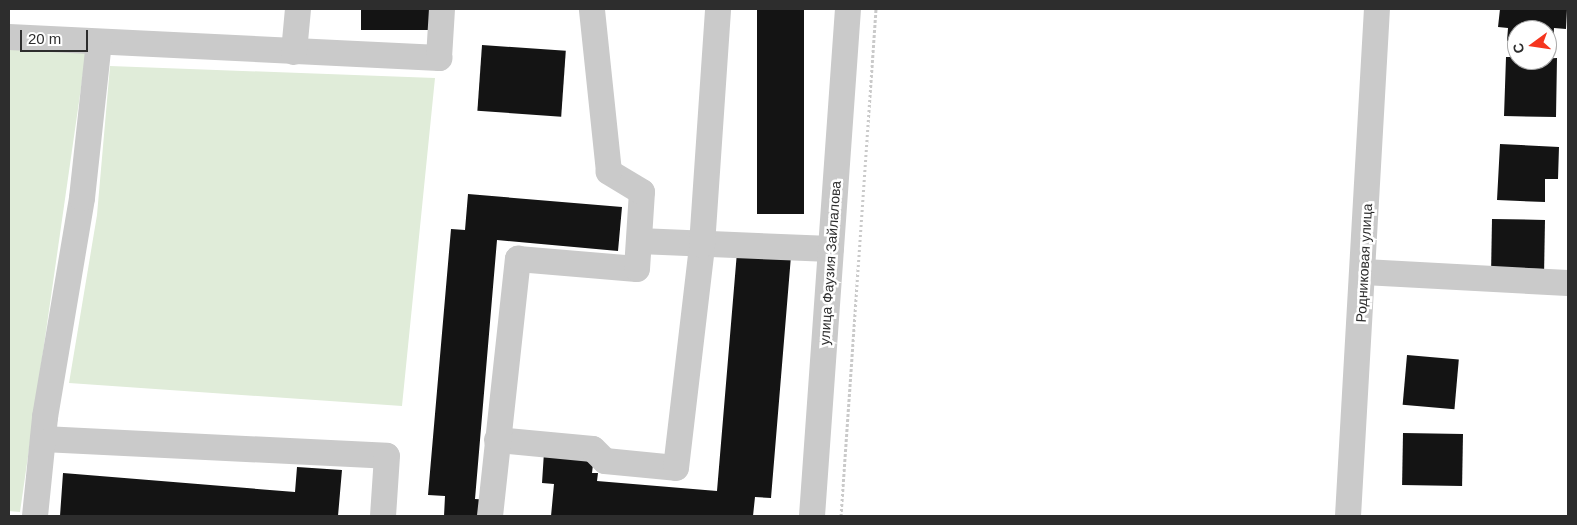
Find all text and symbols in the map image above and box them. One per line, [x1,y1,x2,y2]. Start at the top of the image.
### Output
scale bar [22,20,90,52]
north arrow [1507,20,1557,70]
text: 20 m [28,30,61,47]
text: С [1509,42,1527,55]
street label: улица Фаузия Зайлалова [816,180,844,346]
street label: Родниковая улица [1352,203,1376,323]

